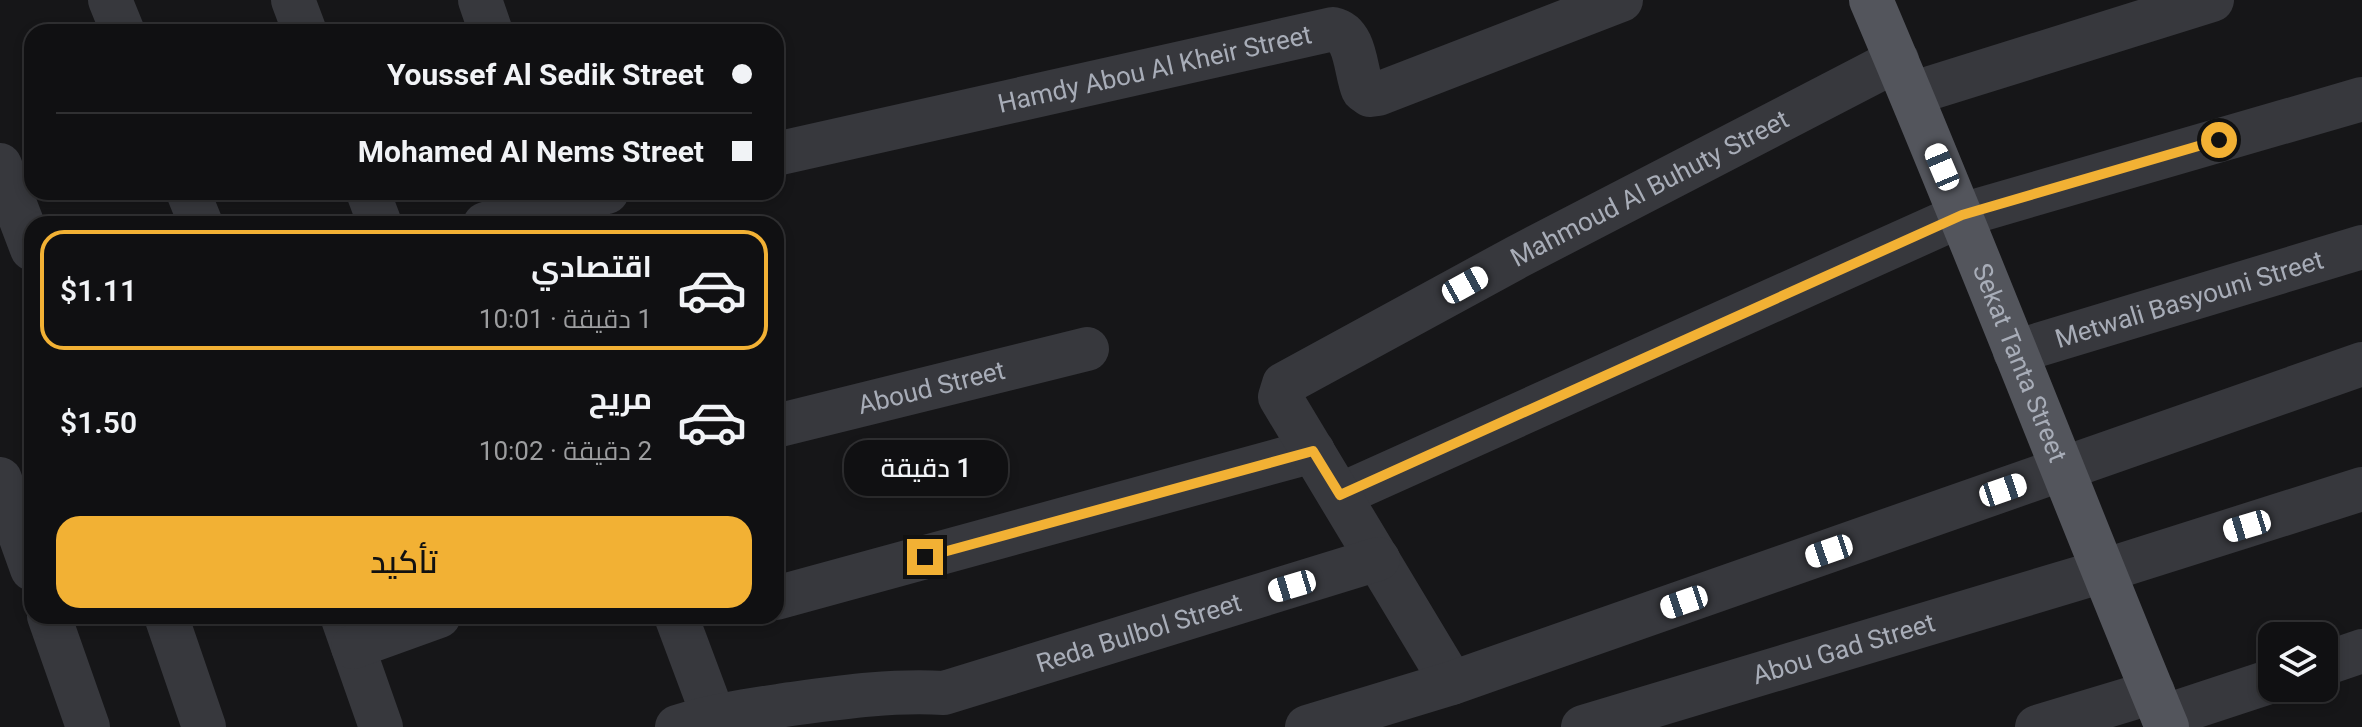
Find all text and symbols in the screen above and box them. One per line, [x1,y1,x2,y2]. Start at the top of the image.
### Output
street label: Hamdy Abou Al Kheir Street [995,19,1314,119]
text: Youssef Al Sedik Street [387,57,704,92]
street label: Mahmoud Al Buhuty Street [1505,104,1794,273]
route start [2201,122,2237,158]
text: Mohamed Al Nems Street [358,134,704,169]
car [1922,140,1962,194]
street label: Metwali Basyouni Street [2051,245,2327,354]
text: اقتصادي [531,249,652,284]
icon: car [676,254,748,326]
street label: Sekat Tanta Street [1967,259,2073,466]
car [1438,263,1492,307]
text: $1.11 [60,273,137,308]
text: 1 دقيقة · 10:01 [479,304,652,334]
street label: Aboud Street [855,355,1008,420]
text: مريح [589,381,652,416]
icon: car [676,386,748,458]
text: $1.50 [60,405,137,440]
text: 2 دقيقة · 10:02 [479,436,652,466]
callout: 1 دقيقة [843,441,1007,497]
text: 1 دقيقة [881,453,971,483]
car [1976,471,2030,509]
car [2221,508,2273,544]
button: تأكيد [56,516,752,608]
car [1802,532,1856,570]
route end [907,539,943,575]
car [1266,568,1318,604]
car [1657,583,1711,621]
street label: Reda Bulbol Street [1033,587,1245,679]
street label: Abou Gad Street [1749,607,1938,690]
map controls [2258,622,2338,702]
button: layers [2258,622,2338,702]

